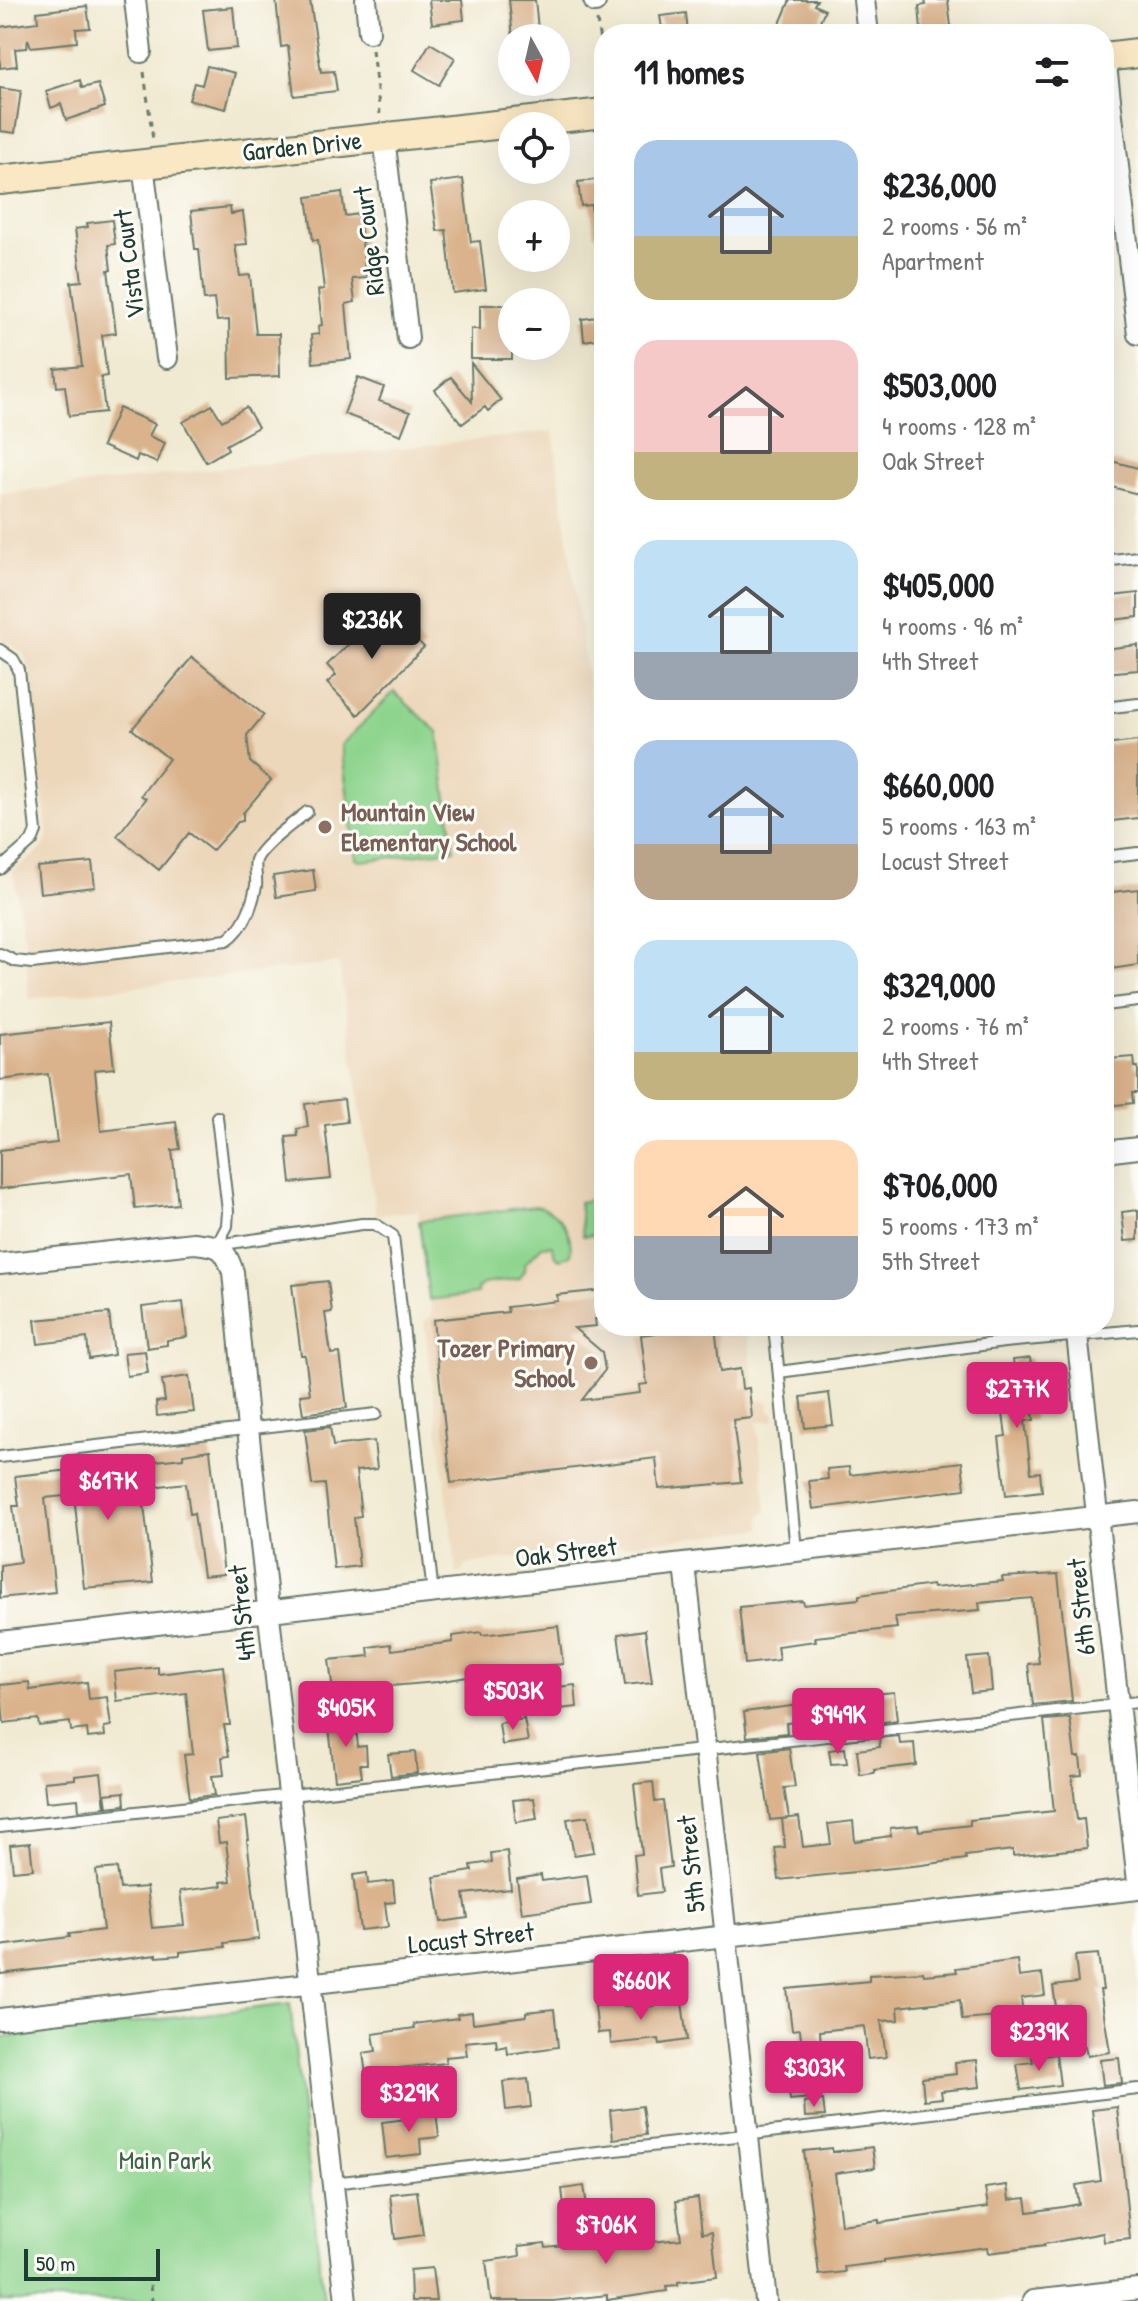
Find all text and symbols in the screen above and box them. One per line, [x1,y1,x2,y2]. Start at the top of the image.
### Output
north arrow [498,24,570,96]
map controls [498,24,570,360]
text: 11 homes [634,49,744,95]
icon: filters [1030,50,1074,94]
button: locate [498,112,570,184]
street label: Garden Drive [241,122,363,169]
text: $236,000 [882,162,997,208]
icon: home [698,172,794,268]
street label: Ridge Court [344,183,393,298]
button: + [498,200,570,272]
street label: Vista Court [104,206,153,321]
text: 2 rooms · 56 m² [882,208,1027,243]
text: Apartment [882,243,984,278]
button: − [498,288,570,360]
text: $503,000 [882,362,997,408]
icon: home [698,372,794,468]
text: 4 rooms · 128 m² [882,408,1036,443]
text: Oak Street [882,443,984,478]
text: $405,000 [882,562,994,608]
icon: home [698,572,794,668]
pin: $236K [316,593,428,661]
text: $236K [342,601,402,636]
text: 4 rooms · 96 m² [882,608,1023,643]
text: 4th Street [882,643,978,678]
text: $660,000 [882,762,994,808]
icon: home [698,772,794,868]
place label: Mountain View Elementary School [341,794,518,860]
text: 5 rooms · 163 m² [882,808,1036,843]
marker: Mountain View Elementary School [316,818,334,836]
text: Locust Street [882,843,1008,878]
text: $329,000 [882,962,995,1008]
icon: home [698,972,794,1068]
text: 2 rooms · 76 m² [882,1008,1029,1043]
text: 4th Street [882,1043,978,1078]
text: $706,000 [882,1162,997,1208]
icon: home [698,1172,794,1268]
text: 5 rooms · 173 m² [882,1208,1038,1243]
text: 5th Street [882,1243,979,1278]
place label: Tozer Primary School [437,1330,576,1395]
marker: Tozer Primary School [582,1354,600,1372]
pin: $277K [961,1362,1073,1430]
text: $277K [985,1370,1049,1405]
pin: $617K [52,1454,164,1522]
text: $617K [78,1462,138,1497]
street label: Oak Street [513,1528,620,1575]
street label: 6th Street [1058,1556,1103,1657]
street label: 4th Street [219,1562,264,1663]
pin: $503K [457,1664,569,1732]
text: $503K [482,1672,544,1707]
pin: $405K [290,1681,402,1749]
pin: $949K [782,1688,894,1756]
text: $405K [316,1689,376,1724]
text: $949K [810,1696,866,1731]
street label: 5th Street [668,1813,713,1914]
street label: Locust Street [406,1913,537,1961]
pin: $660K [585,1954,697,2022]
text: $660K [611,1962,671,1997]
pin: $239K [983,2005,1095,2073]
text: $239K [1009,2013,1069,2048]
pin: $303K [758,2041,870,2109]
text: $303K [783,2049,845,2084]
pin: $329K [353,2066,465,2134]
text: $329K [379,2074,439,2109]
park label: Main Park [119,2142,212,2177]
pin: $706K [550,2198,662,2266]
text: $706K [575,2206,637,2241]
scale bar [24,2245,160,2281]
text: 50 m [36,2248,75,2278]

